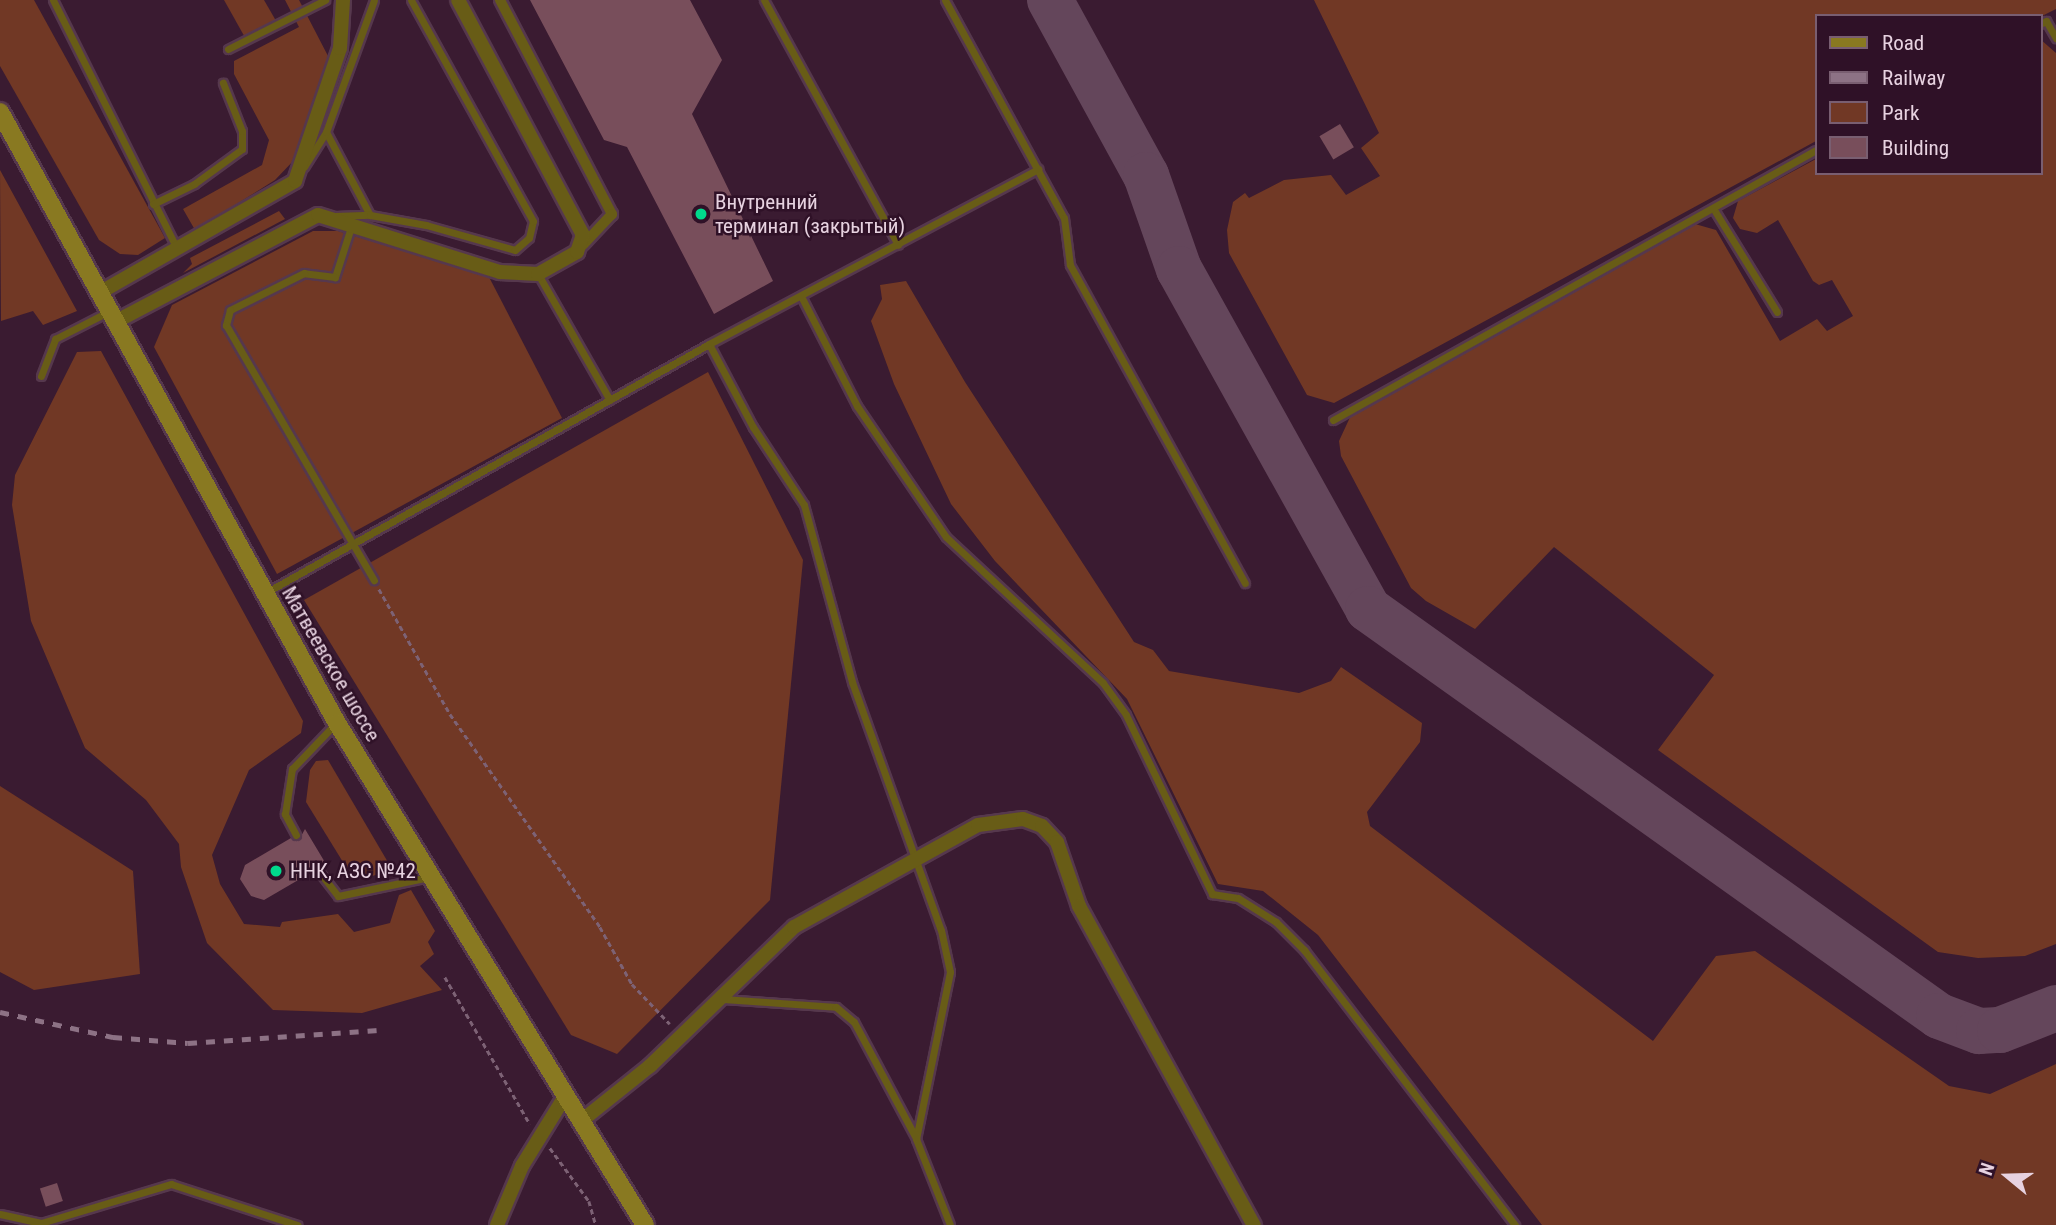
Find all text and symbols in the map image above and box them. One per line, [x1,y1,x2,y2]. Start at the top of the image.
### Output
legend [1814,14,2042,175]
text: Road [1882,31,1924,55]
text: Railway [1882,66,1945,90]
text: Park [1882,101,1919,125]
text: Building [1882,136,1949,160]
place label: Внутренний терминал (закрытый) [715,189,905,239]
marker: Внутренний терминал (закрытый) [693,206,709,222]
street label: Матвеевское шоссе [276,582,386,746]
place label: ННК, АЗС №42 [290,858,416,884]
marker: ННК, АЗС №42 [268,863,284,879]
north arrow [1972,1141,2042,1211]
text: N [1974,1160,1999,1178]

